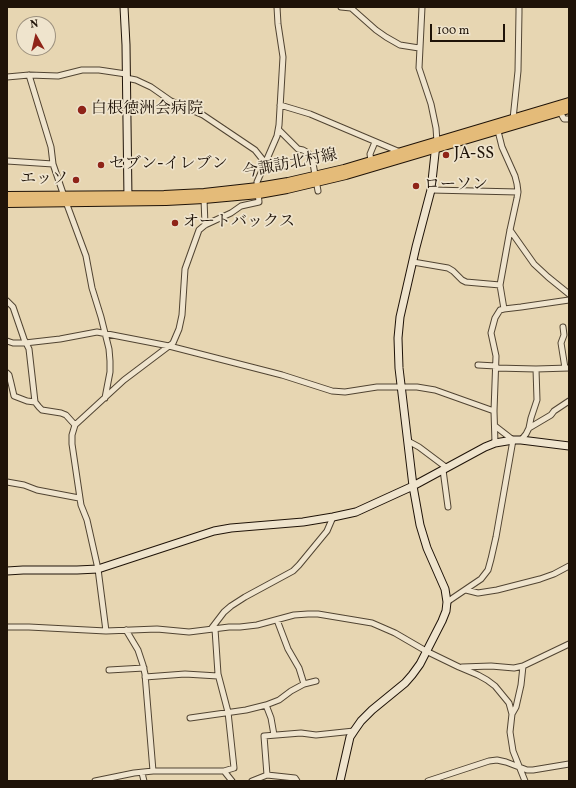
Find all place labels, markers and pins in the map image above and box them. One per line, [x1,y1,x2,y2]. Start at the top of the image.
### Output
place label: 白根徳洲会病院 [91,100,203,120]
marker: 白根徳洲会病院 [76,104,88,116]
place label: JA-SS [454,145,494,165]
marker: JA-SS [441,150,451,160]
place label: セブン-イレブン [109,155,228,175]
marker: セブン-イレブン [96,160,106,170]
place label: エッソ [20,170,68,190]
marker: エッソ [71,175,81,185]
place label: ローソン [424,176,488,196]
marker: ローソン [411,181,421,191]
place label: オートバックス [183,213,295,233]
marker: オートバックス [170,218,180,228]

